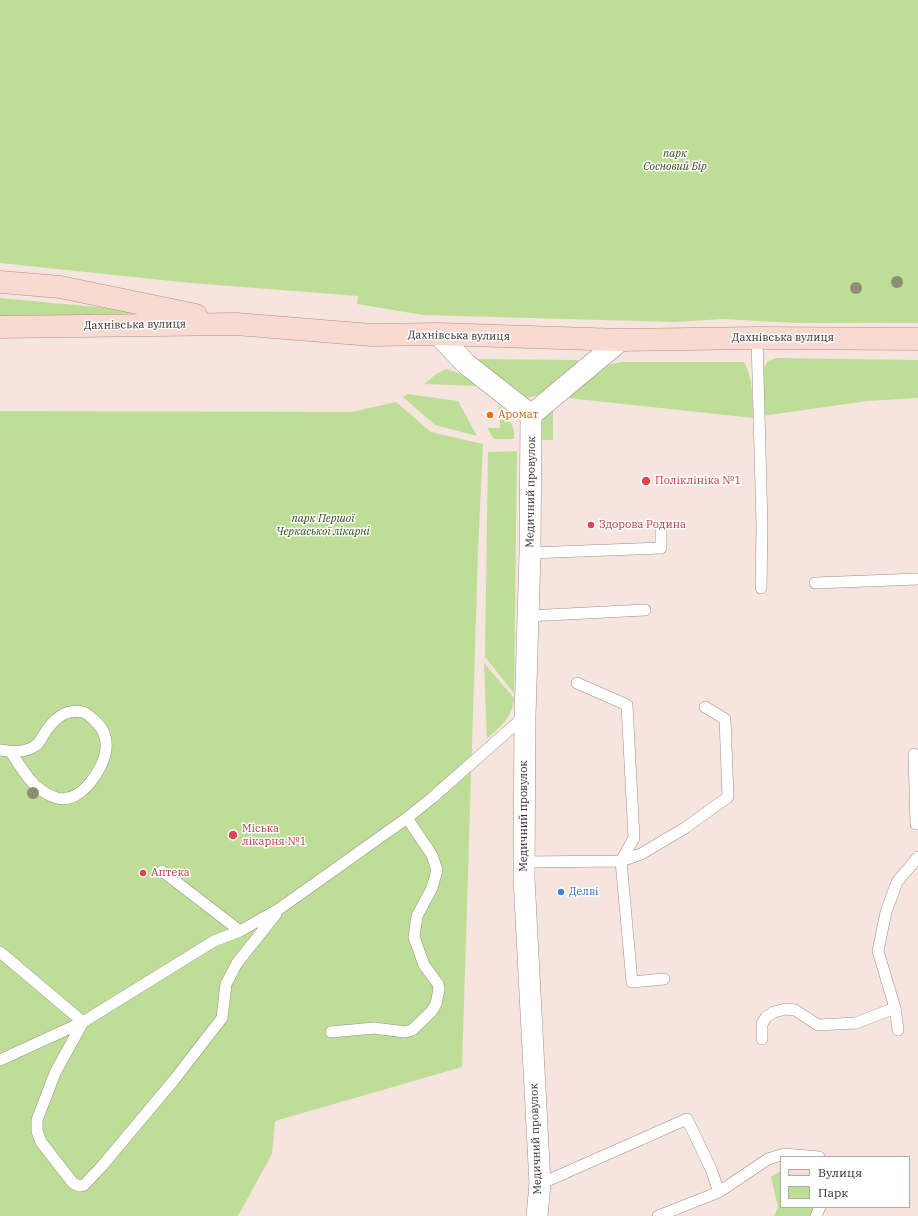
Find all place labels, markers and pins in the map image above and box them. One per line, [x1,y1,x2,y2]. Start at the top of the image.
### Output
place label: Аромат [498,408,538,422]
marker: Аромат [485,410,495,420]
place label: Поліклініка №1 [655,474,741,488]
marker: Поліклініка №1 [640,475,652,487]
place label: Здорова Родина [599,518,686,532]
marker: Здорова Родина [586,520,596,530]
place label: Міська лікарня №1 [242,822,306,848]
marker: Міська лікарня №1 [227,829,239,841]
place label: Аптека [151,866,190,880]
marker: Аптека [138,868,148,878]
place label: Делві [569,885,599,899]
marker: Делві [556,887,566,897]

